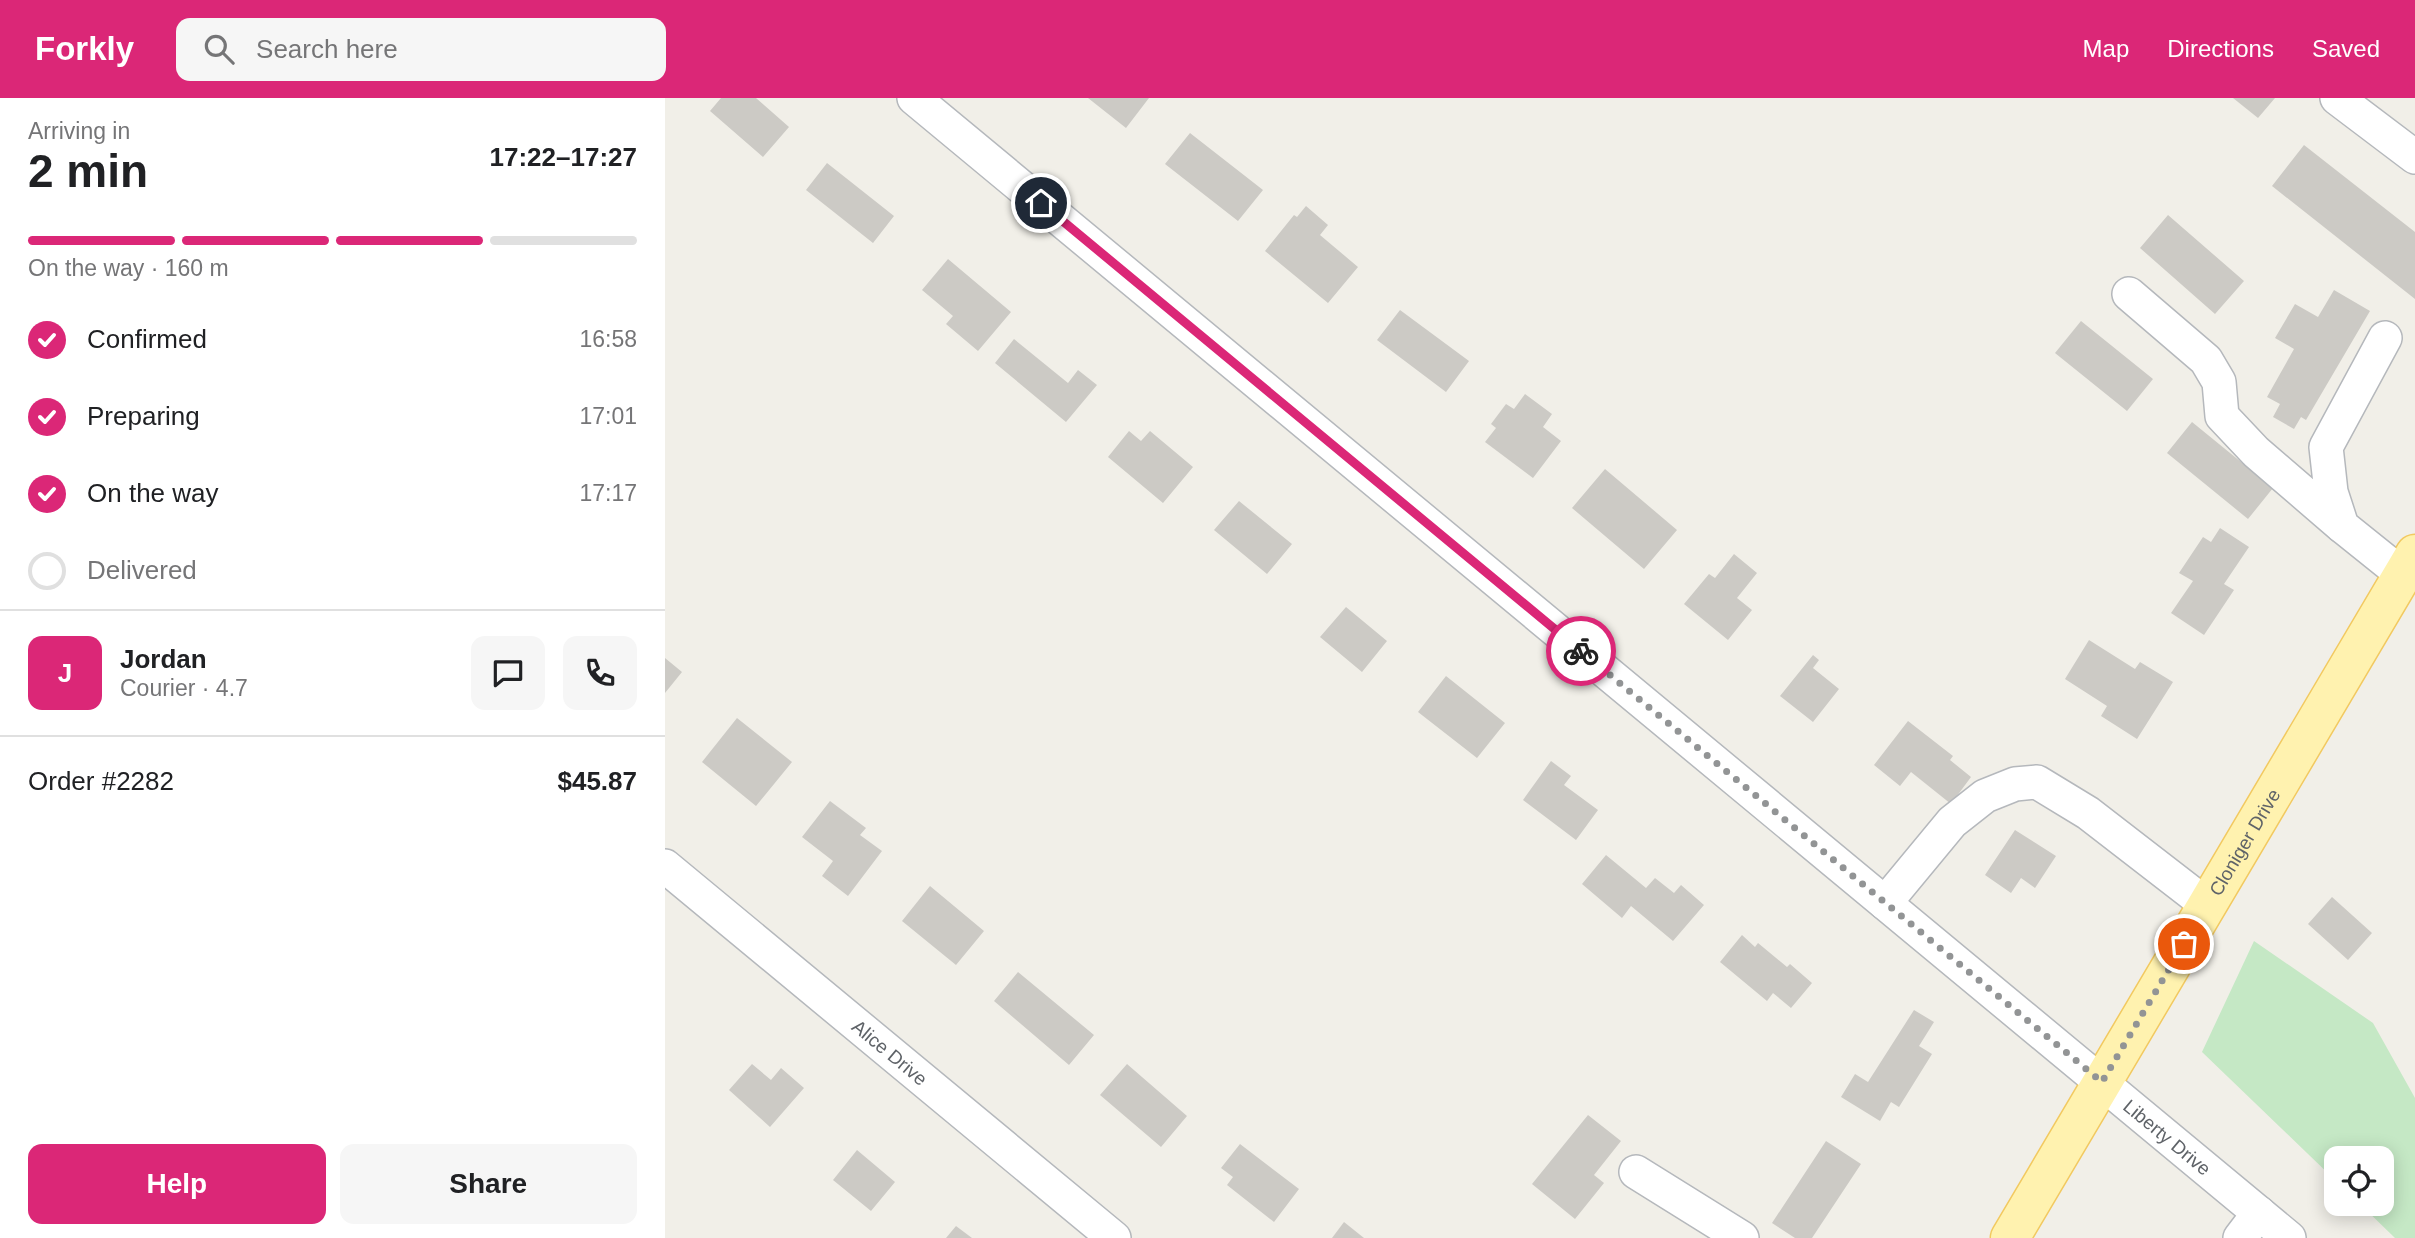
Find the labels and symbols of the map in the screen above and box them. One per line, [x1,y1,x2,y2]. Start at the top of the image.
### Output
pin [1011,173,1071,233]
courier [1546,616,1616,686]
street label: Cloniger Drive [2205,785,2285,900]
pin [2154,914,2214,974]
street label: Alice Drive [848,1016,931,1090]
street label: Liberty Drive [2119,1095,2215,1180]

